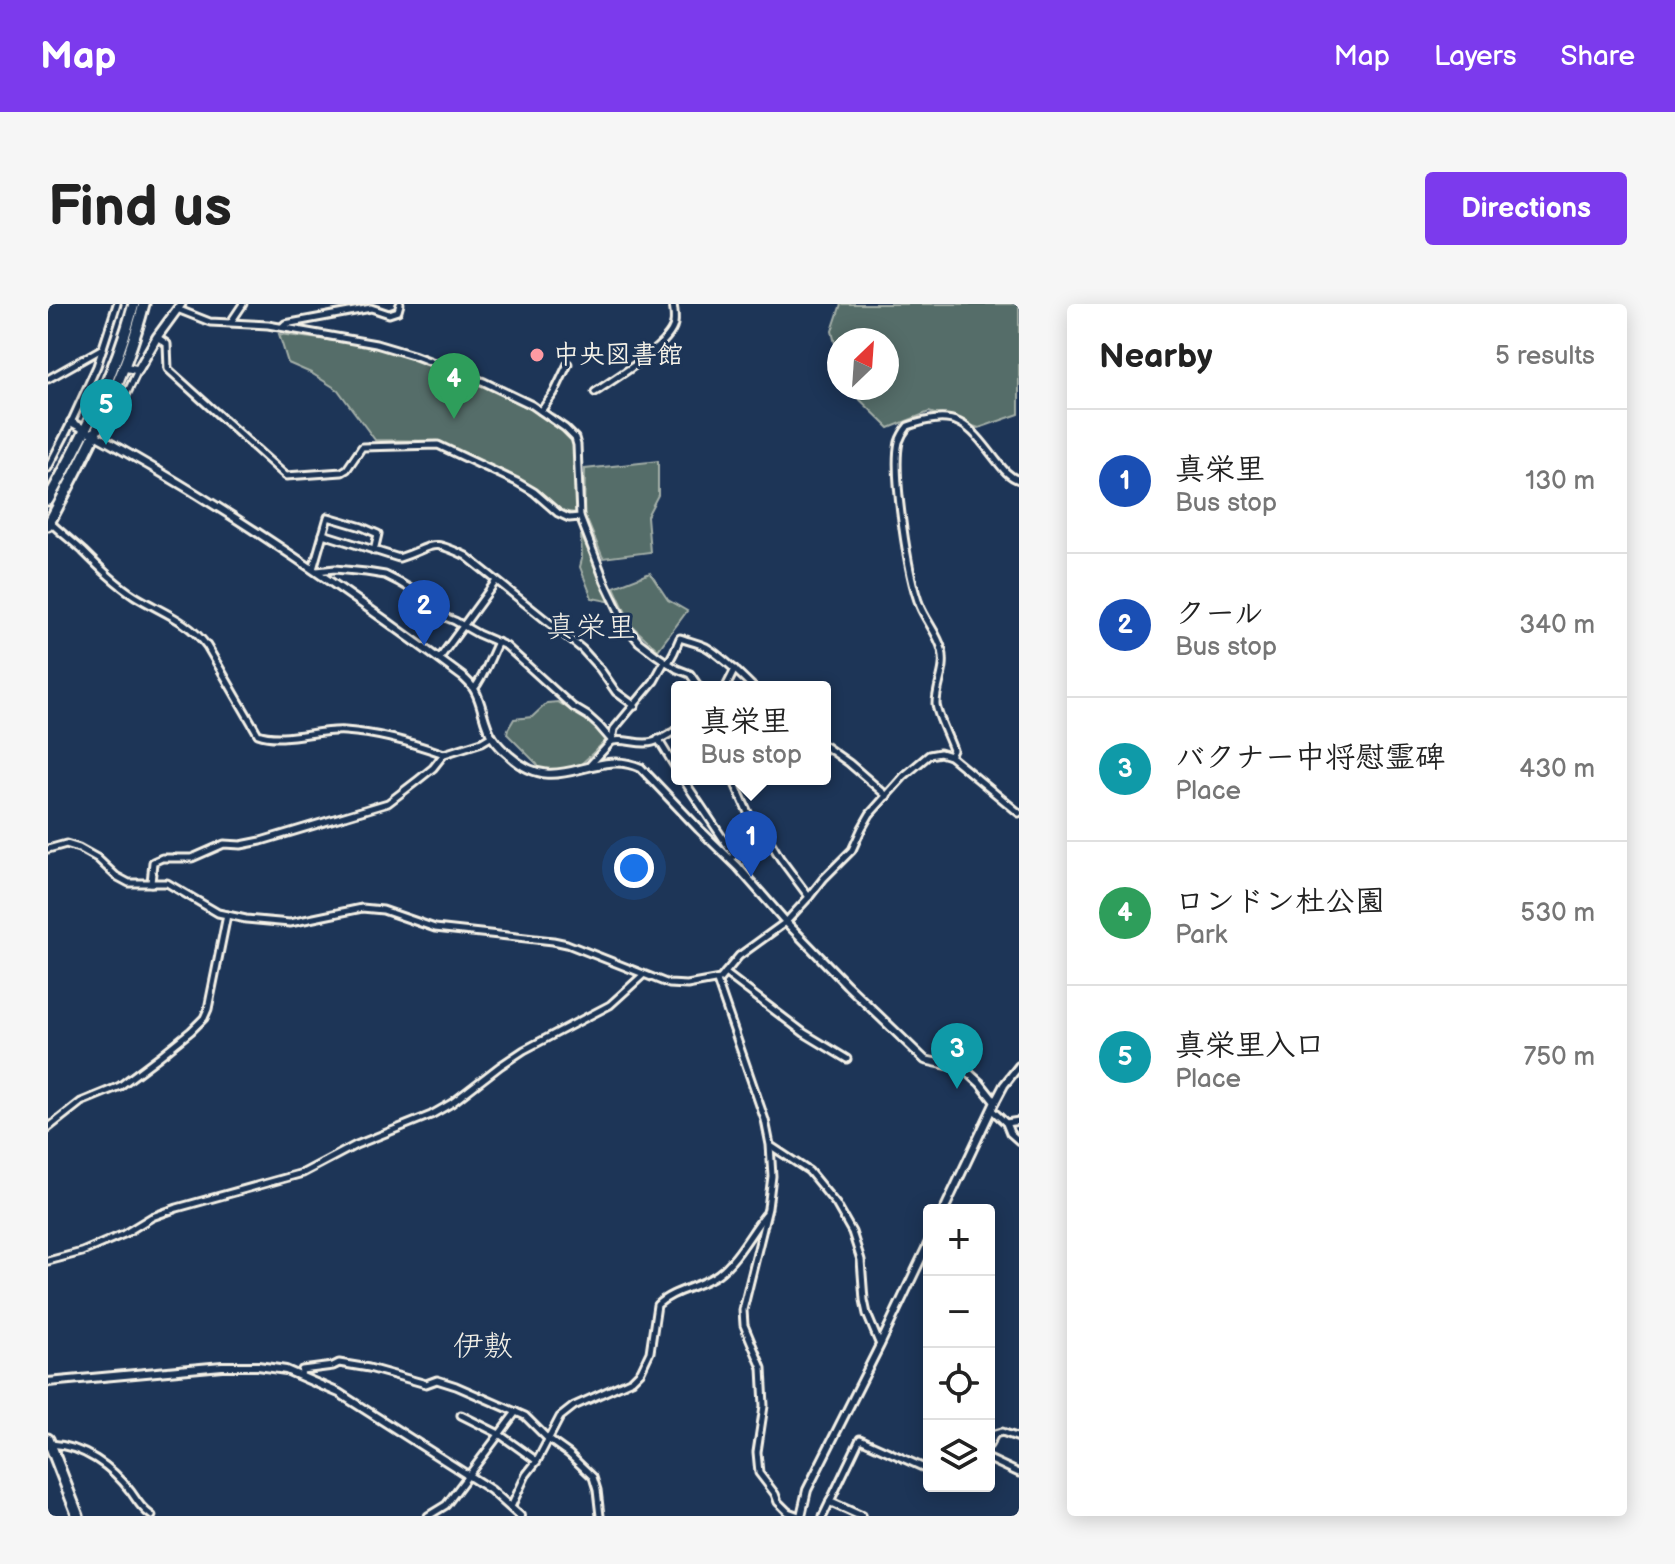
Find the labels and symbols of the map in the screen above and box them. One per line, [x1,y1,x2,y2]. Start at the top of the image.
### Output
north arrow [827,328,899,400]
place label: 中央図書館 [553,340,683,371]
marker: 中央図書館 [528,346,546,364]
pin: 4 [428,353,480,419]
pin: 5 [80,379,132,445]
pin: 2 [398,580,450,646]
district label: 真栄里 [546,610,636,646]
pin: 1 [725,811,777,877]
your location [614,848,654,888]
pin: 3 [931,1023,983,1089]
district label: 伊敷 [453,1329,513,1365]

